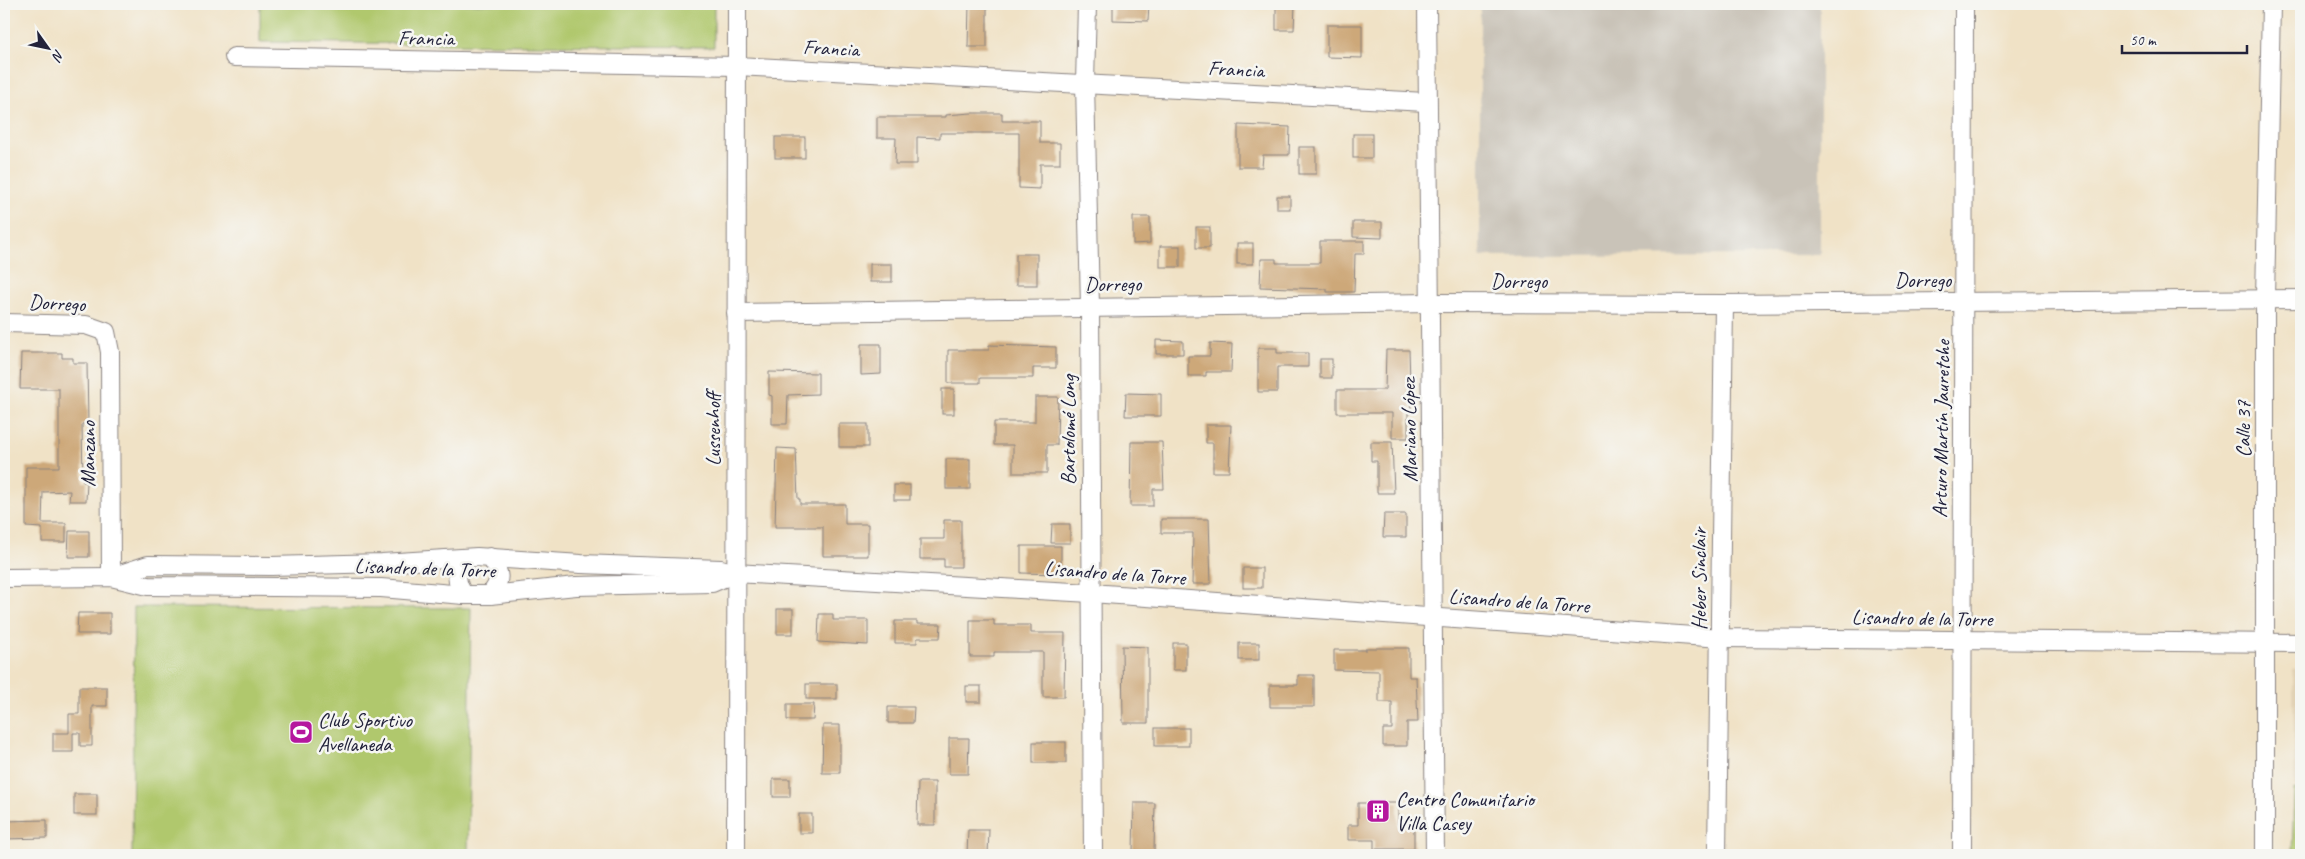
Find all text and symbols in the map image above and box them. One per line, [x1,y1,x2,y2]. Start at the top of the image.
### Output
north arrow [22,22,72,72]
scale bar [2122,22,2248,54]
street label: Francia [398,25,456,52]
text: 50 m [2130,31,2157,50]
street label: Francia [802,34,862,63]
text: N [48,47,68,65]
street label: Francia [1207,55,1267,84]
street label: Dorrego [1895,267,1953,293]
street label: Dorrego [1491,268,1549,294]
street label: Dorrego [1084,270,1143,297]
street label: Dorrego [28,289,88,318]
street label: Arturo Martín Jauretche [1926,338,1956,518]
street label: Bartolomé Long [1055,374,1081,485]
street label: Mariano López [1395,375,1423,482]
street label: Lussenhoff [700,387,726,466]
street label: Calle 37 [2230,399,2256,458]
street label: Manzano [75,420,101,487]
street label: Heber Sinclair [1686,526,1712,630]
street label: Lisandro de la Torre [354,553,498,584]
street label: Lisandro de la Torre [1044,555,1188,591]
street label: Lisandro de la Torre [1448,583,1592,619]
street label: Lisandro de la Torre [1851,604,1995,632]
place label: Club Sportivo Avellaneda [318,707,413,757]
sports icon: Club Sportivo Avellaneda [288,719,314,745]
place label: Centro Comunitario Villa Casey [1396,786,1537,836]
building icon: Centro Comunitario Villa Casey [1365,798,1391,824]

